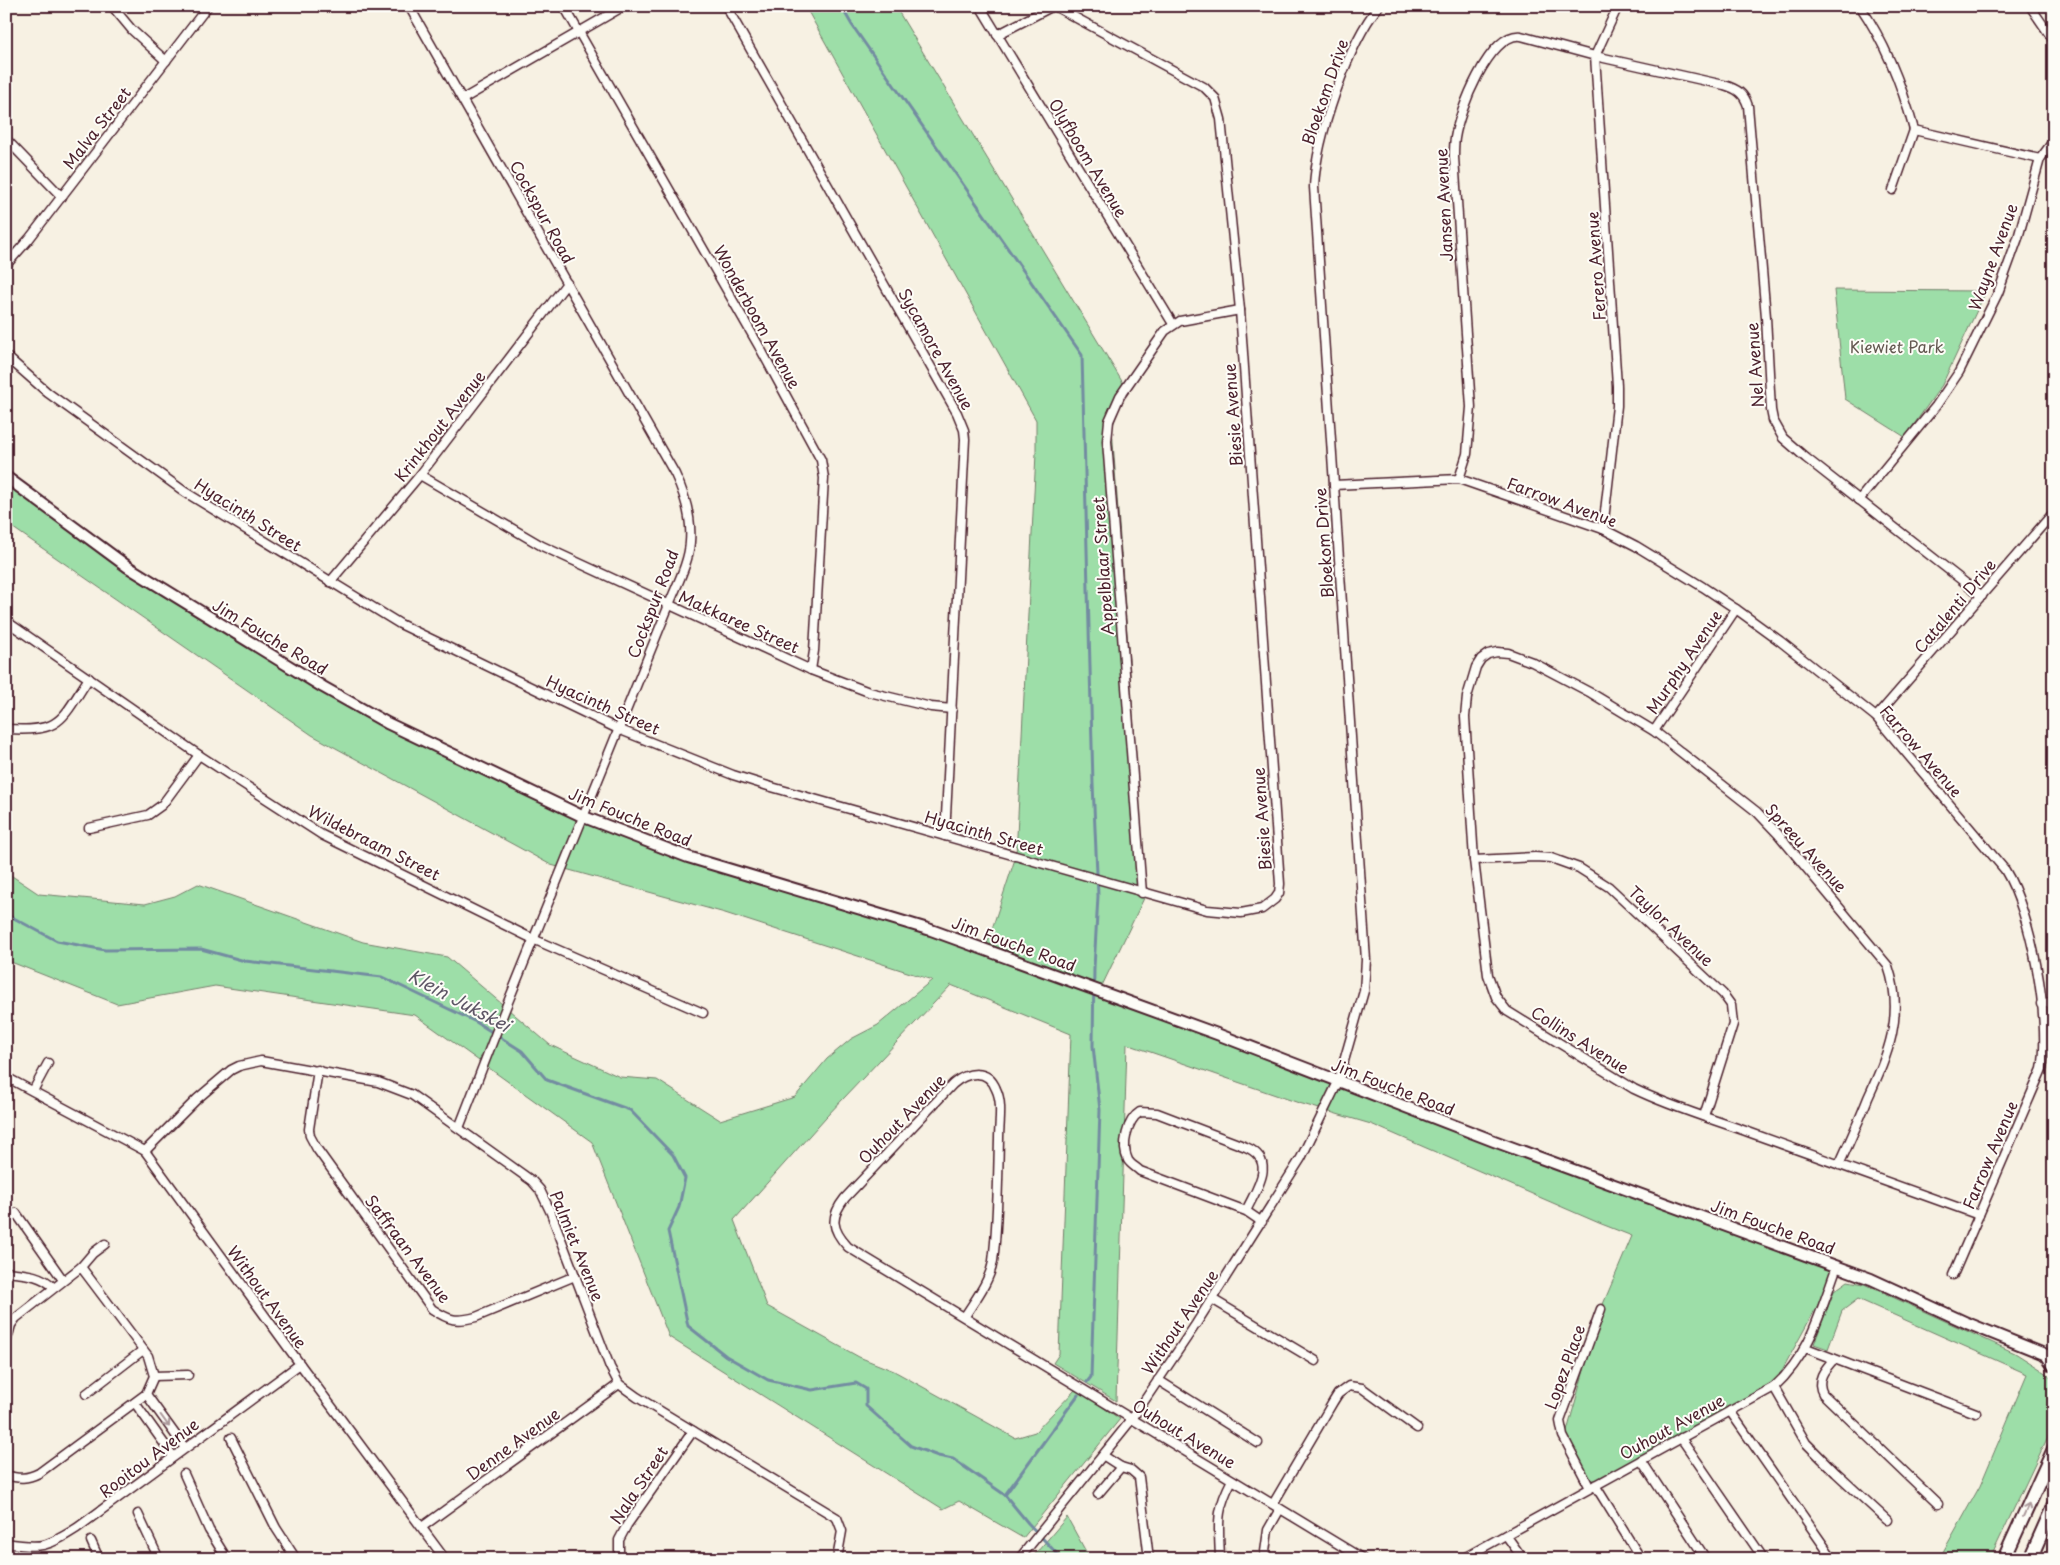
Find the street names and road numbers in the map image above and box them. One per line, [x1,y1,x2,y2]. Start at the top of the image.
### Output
street label: Bloekom Drive [1295,36,1353,148]
street label: Malva Street [56,81,136,174]
street label: Olyfboom Avenue [1044,93,1134,222]
street label: Jansen Avenue [1428,148,1458,262]
street label: Cockspur Road [505,155,581,268]
street label: Wayne Avenue [1962,199,2023,314]
street label: Ferero Avenue [1579,211,1611,321]
street label: Wonderboom Avenue [708,240,807,393]
street label: Sycamore Avenue [893,283,980,414]
street label: Nel Avenue [1739,321,1769,408]
street label: Biesie Avenue [1216,362,1248,467]
street label: Krinkhout Avenue [388,364,491,486]
street label: Farrow Avenue [1504,470,1621,532]
street label: Hyacinth Street [190,472,307,557]
street label: Bloekom Drive [1307,487,1339,599]
street label: Appelblaar Street [1085,496,1119,636]
street label: Cockspur Road [620,546,684,662]
street label: Catalenti Drive [1907,553,2001,658]
street label: Makkaree Street [675,584,804,659]
street label: Jim Fouche Road [208,592,333,680]
street label: Murphy Avenue [1639,605,1727,718]
street label: Hyacinth Street [543,668,665,740]
street label: Farrow Avenue [1875,699,1969,802]
street label: Biesie Avenue [1245,766,1277,871]
street label: Jim Fouche Road [565,780,695,852]
street label: Wildebraam Street [304,798,445,886]
street label: Spreeu Avenue [1760,798,1853,897]
street label: Hyacinth Street [922,804,1047,861]
street label: Taylor Avenue [1624,879,1720,971]
street label: Jim Fouche Road [949,909,1080,977]
street label: Collins Avenue [1527,999,1634,1079]
street label: Jim Fouche Road [1328,1051,1459,1121]
street label: Ouhout Avenue [852,1068,951,1169]
street label: Farrow Avenue [1956,1097,2023,1212]
street label: Palmiet Avenue [545,1187,611,1305]
street label: Saffraan Avenue [360,1189,458,1308]
street label: Jim Fouche Road [1708,1192,1839,1260]
street label: Without Avenue [222,1240,314,1353]
street label: Without Avenue [1135,1264,1223,1379]
street label: Lopez Place [1538,1321,1590,1412]
street label: Ouhout Avenue [1615,1387,1729,1465]
street label: Ouhout Avenue [1128,1393,1241,1474]
street label: Denne Avenue [461,1401,564,1485]
street label: Rooitou Avenue [93,1412,204,1503]
street label: Nala Street [603,1440,673,1528]

